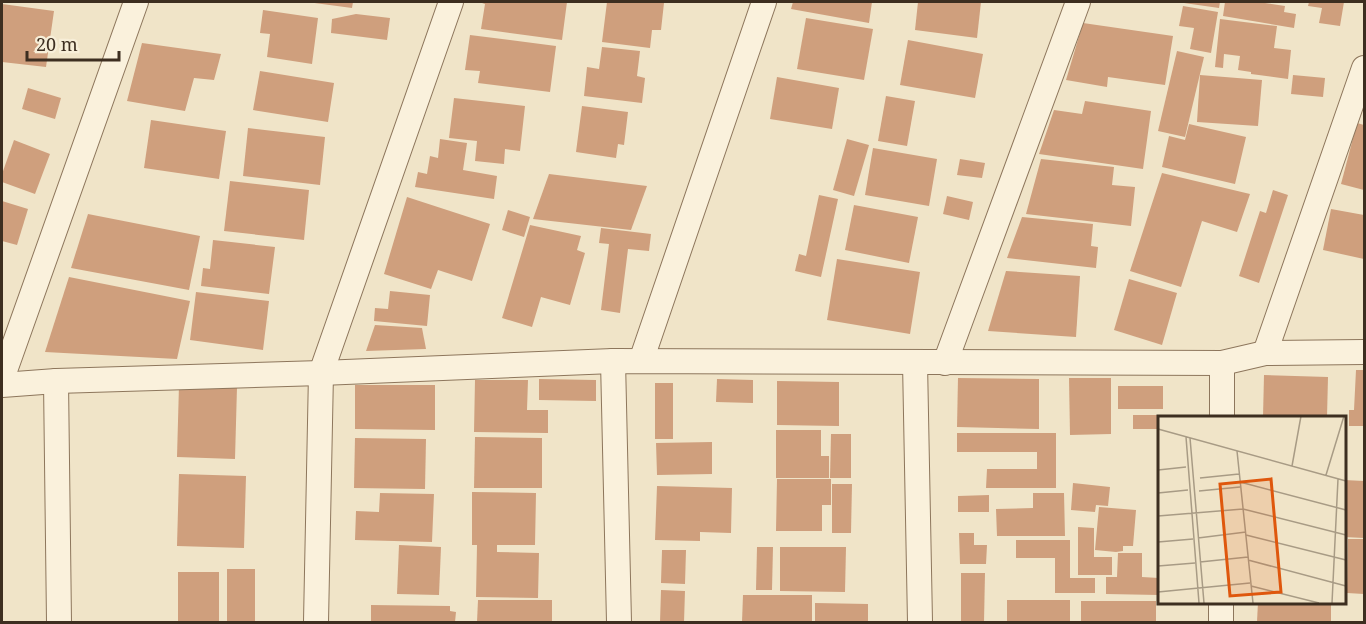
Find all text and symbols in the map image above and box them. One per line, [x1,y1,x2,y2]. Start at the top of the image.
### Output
scale bar [27,24,118,62]
text: 20 m [36,32,78,56]
inset map [1158,416,1345,603]

